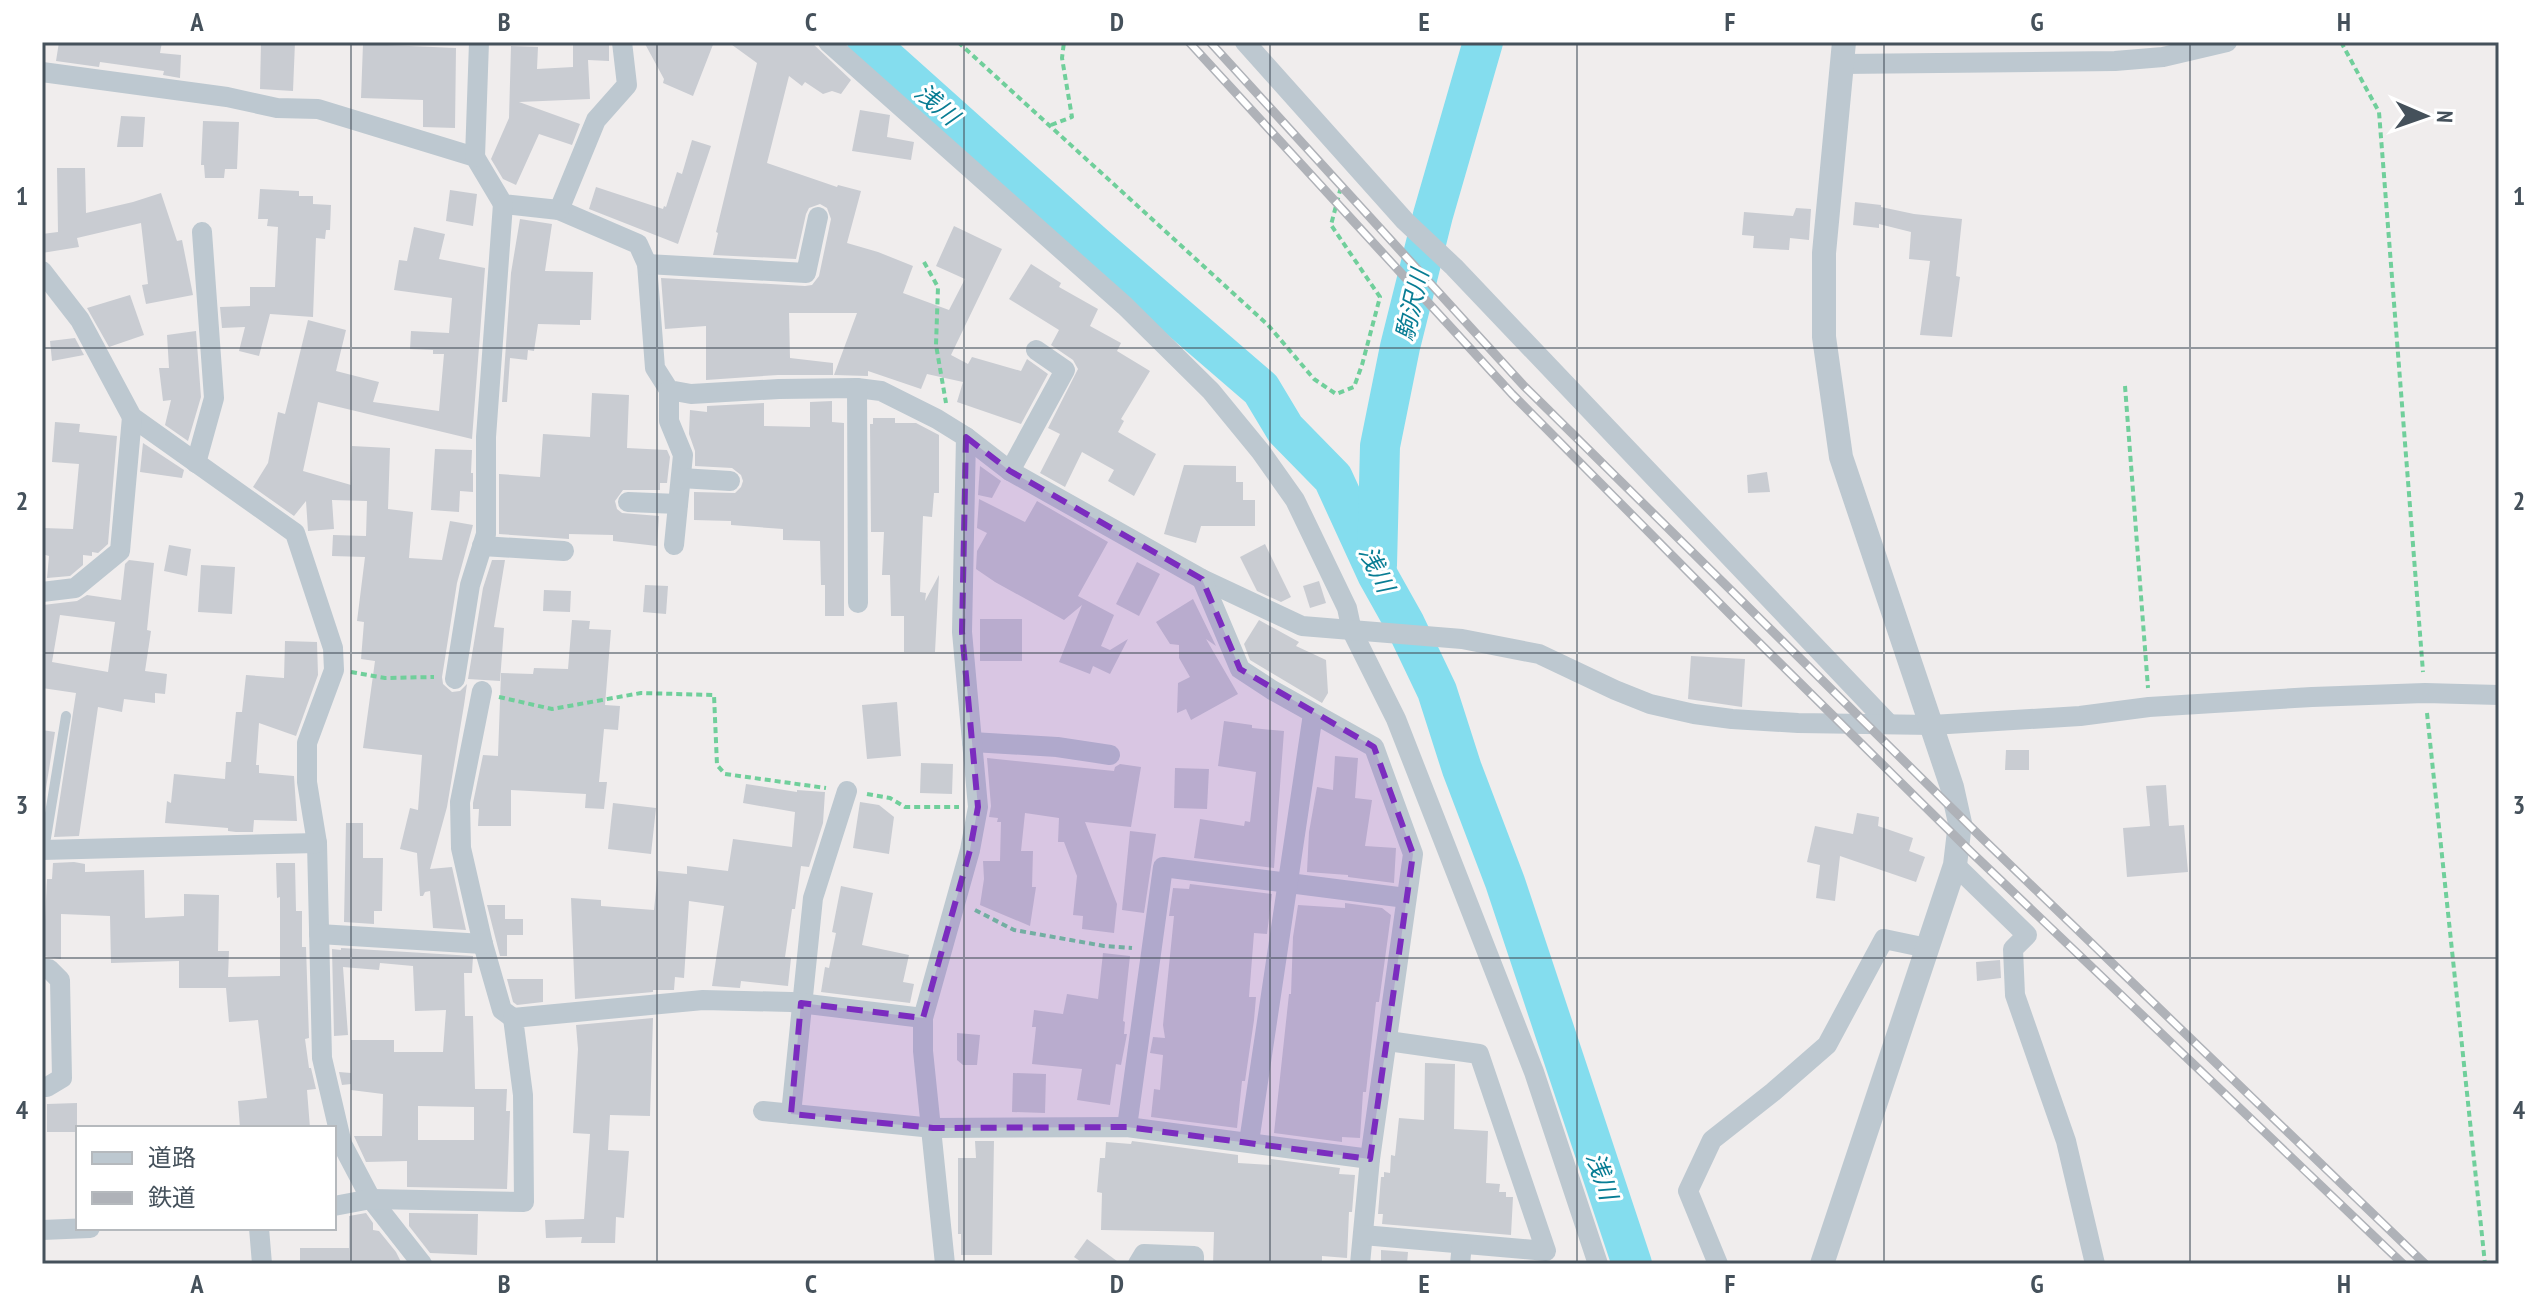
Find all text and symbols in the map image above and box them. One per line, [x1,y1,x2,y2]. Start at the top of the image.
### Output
text: A [189,5,204,38]
text: B [498,5,511,38]
text: C [805,5,817,38]
text: D [1110,5,1124,38]
text: E [1418,5,1430,38]
text: F [1725,5,1736,38]
text: G [2030,5,2044,38]
text: H [2337,5,2351,38]
north arrow [2385,76,2465,156]
water label: 浅川 [909,77,968,133]
text: N [2431,110,2459,123]
text: 1 [16,179,28,212]
text: 1 [2513,179,2525,212]
water label: 駒沢川 [1389,264,1436,344]
text: 2 [16,484,28,517]
text: 2 [2513,484,2525,517]
water label: 浅川 [1353,541,1403,600]
text: 3 [16,788,28,821]
text: 3 [2513,788,2525,821]
text: 4 [16,1093,29,1126]
text: 4 [2513,1093,2526,1126]
legend [76,1126,336,1230]
text: 道路 [148,1142,196,1173]
water label: 浅川 [1580,1148,1625,1207]
text: 鉄道 [148,1182,196,1213]
text: A [189,1267,204,1300]
text: B [498,1267,511,1300]
text: C [805,1267,817,1300]
text: D [1110,1267,1124,1300]
text: E [1418,1267,1430,1300]
text: F [1725,1267,1736,1300]
text: G [2030,1267,2044,1300]
text: H [2337,1267,2351,1300]

